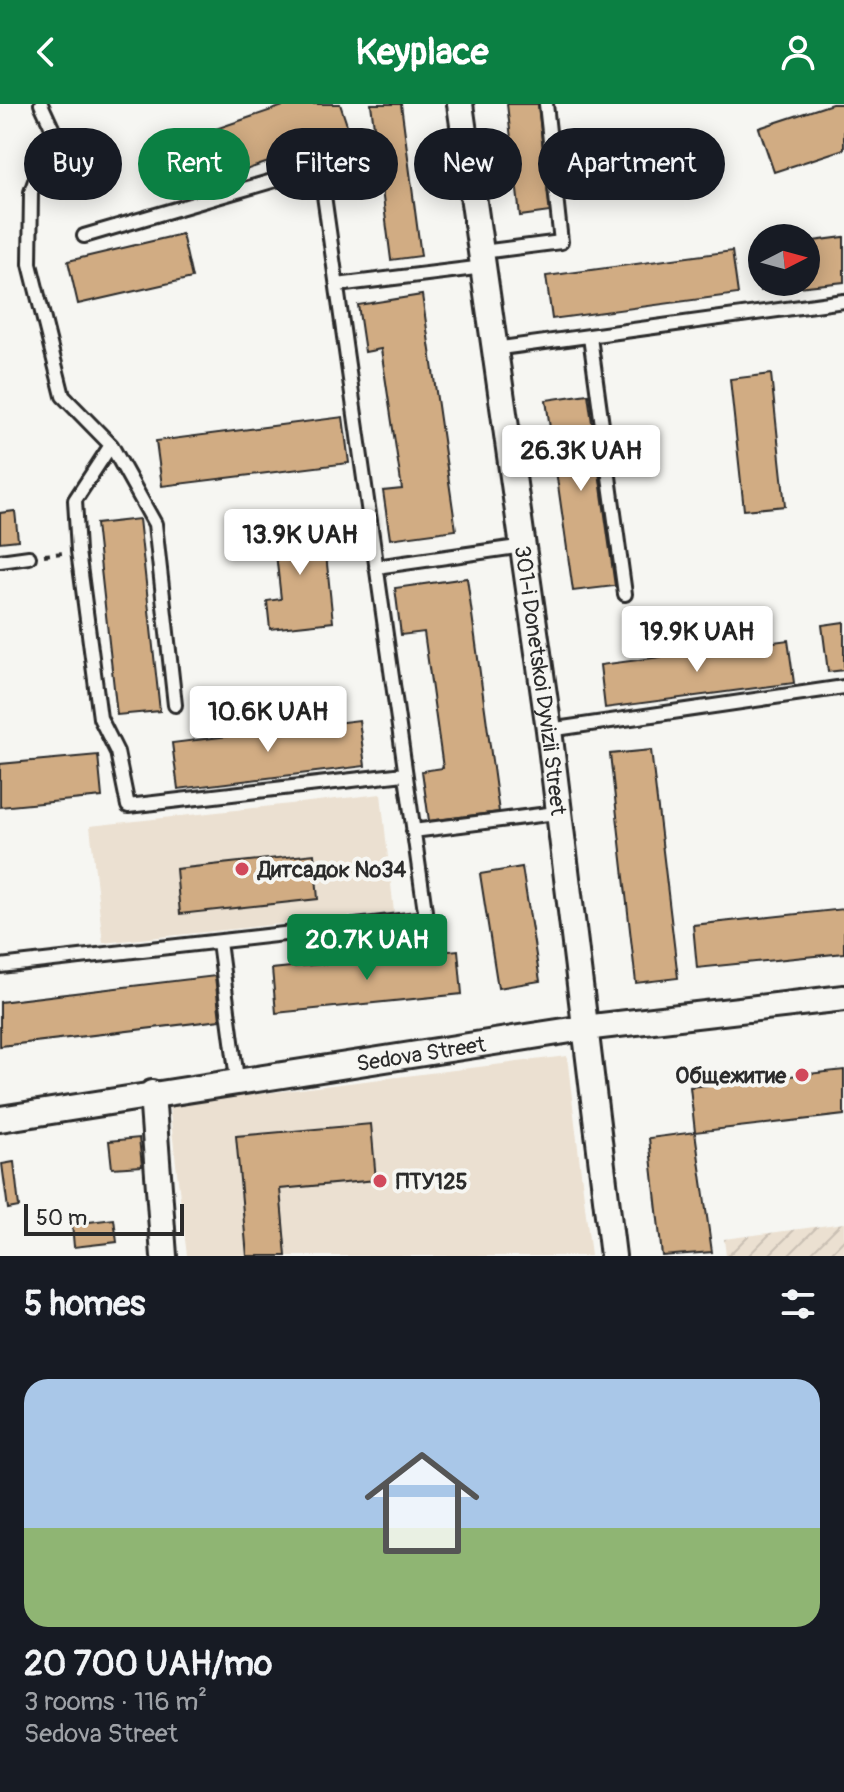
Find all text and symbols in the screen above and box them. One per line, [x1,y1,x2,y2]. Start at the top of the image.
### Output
icon: back [24,30,68,74]
text: Keyplace [355,30,489,75]
icon: person [776,30,820,74]
chip: Buy [24,128,122,200]
chip: Rent [138,128,250,200]
chip: Filters [266,128,398,200]
chip: New [414,128,522,200]
chip: Apartment [538,128,725,200]
north arrow [748,224,820,296]
map controls [748,224,820,296]
pin: 26.3K UAH [489,425,673,493]
text: 26.3K UAH [520,435,642,467]
pin: 13.9K UAH [208,509,392,577]
text: 13.9K UAH [242,519,358,551]
street label: 301-i Donetskoi Dyvizii Street [508,544,572,817]
pin: 19.9K UAH [605,606,789,674]
text: 19.9K UAH [640,616,754,648]
pin: 10.6K UAH [176,686,360,754]
text: 10.6K UAH [208,696,328,728]
place label: Дитсадок №34 [256,856,407,884]
marker: Дитсадок №34 [233,860,251,878]
pin: 20.7K UAH [275,914,459,982]
text: 20.7K UAH [305,924,429,956]
street label: Sedova Street [354,1031,488,1078]
place label: Общежитие [675,1062,787,1090]
marker: Общежитие [793,1066,811,1084]
place label: ПТУ125 [396,1168,468,1196]
marker: ПТУ125 [371,1172,389,1190]
scale bar [24,1200,184,1236]
text: 50 m [36,1204,87,1232]
icon: filters [776,1282,820,1326]
text: 5 homes [24,1283,145,1326]
icon: home [350,1431,494,1575]
text: 20 700 UAH/mo [24,1643,272,1686]
text: 3 rooms · 116 m² [24,1686,207,1718]
text: Sedova Street [24,1718,178,1750]

